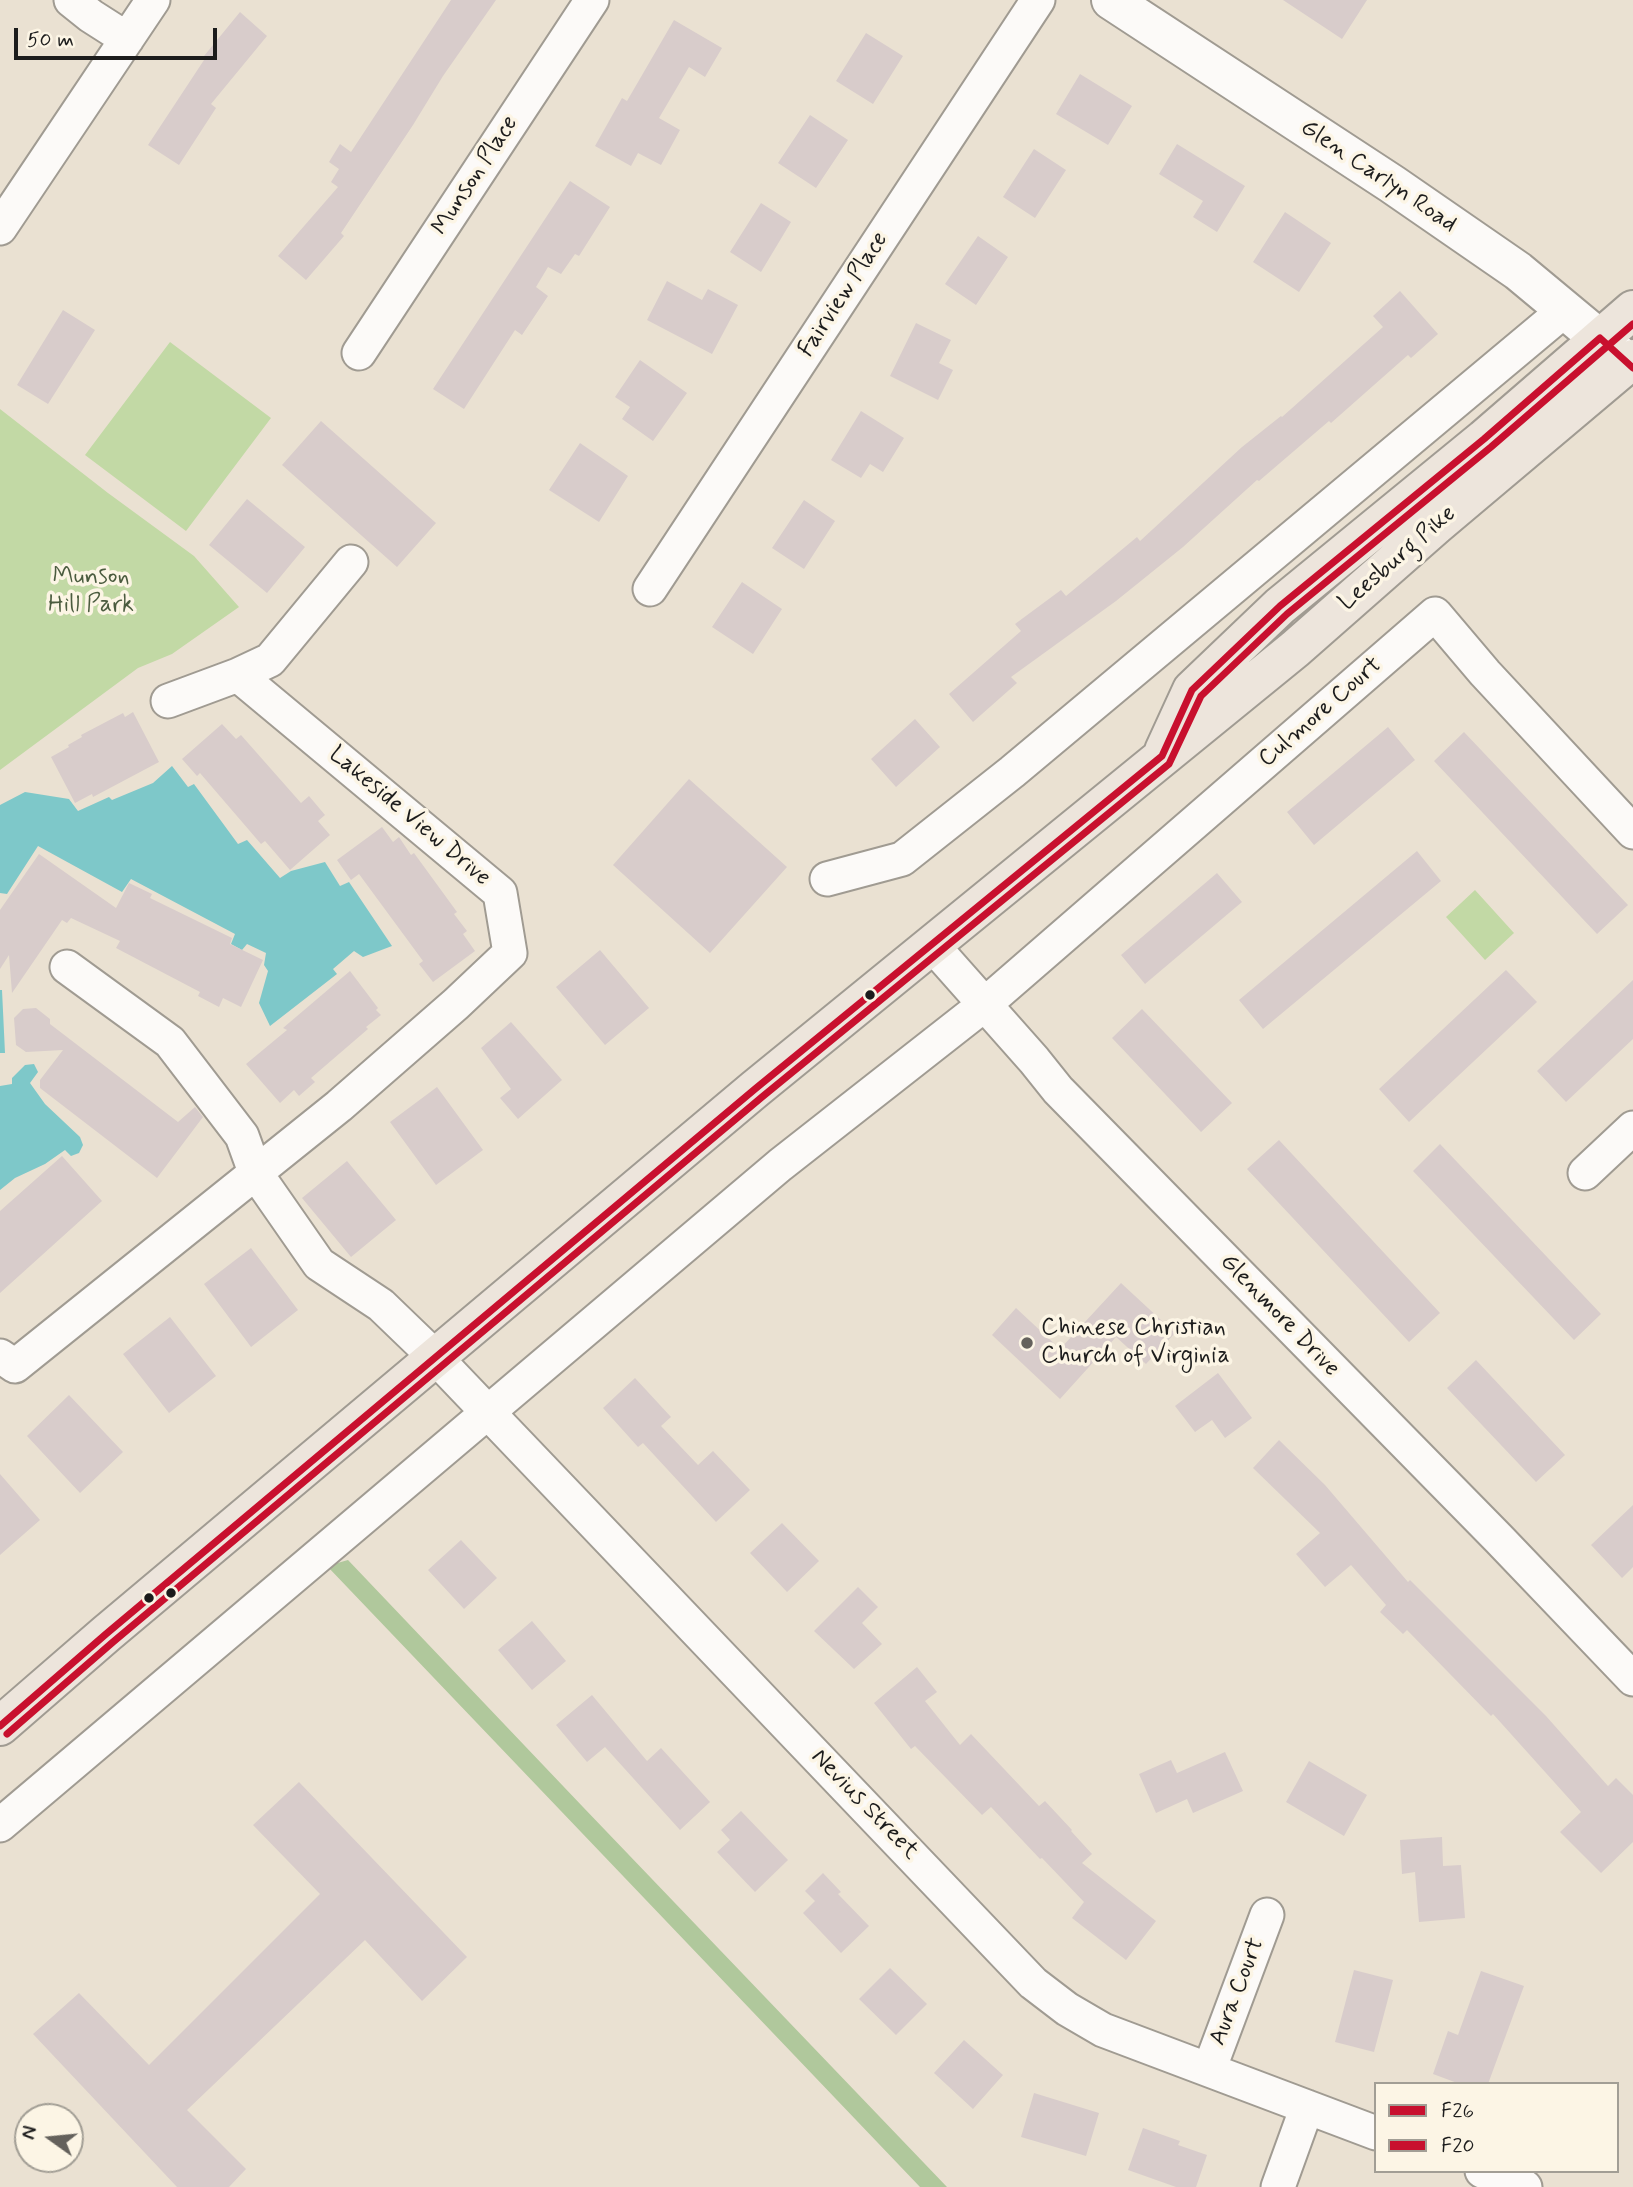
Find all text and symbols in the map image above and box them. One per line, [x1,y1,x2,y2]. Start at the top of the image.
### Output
scale bar [18,14,220,58]
text: 50 m [27,26,74,54]
street label: Munson Place [427,111,525,241]
street label: Glen Carlyn Road [1294,114,1462,240]
street label: Fairview Place [793,227,895,363]
street label: Leesburg Pike [1333,500,1463,618]
park label: Munson Hill Park [48,564,134,620]
street label: Culmore Court [1254,652,1388,774]
street label: Lakeside View Drive [322,741,496,893]
unlabelled marker [863,988,877,1002]
street label: Glenmore Drive [1213,1248,1345,1384]
place label: Chinese Christian Church of Virginia [1041,1315,1230,1371]
marker: Chinese Christian Church of Virginia [1019,1335,1035,1351]
unlabelled marker [164,1586,178,1600]
unlabelled marker [142,1591,156,1605]
street label: Nevius Street [804,1744,924,1866]
street label: Aura Court [1204,1934,1272,2050]
legend [1374,2082,1619,2173]
text: F26 [1441,2097,1474,2125]
north arrow [14,2103,84,2173]
text: N [16,2124,44,2142]
text: F20 [1441,2132,1474,2160]

